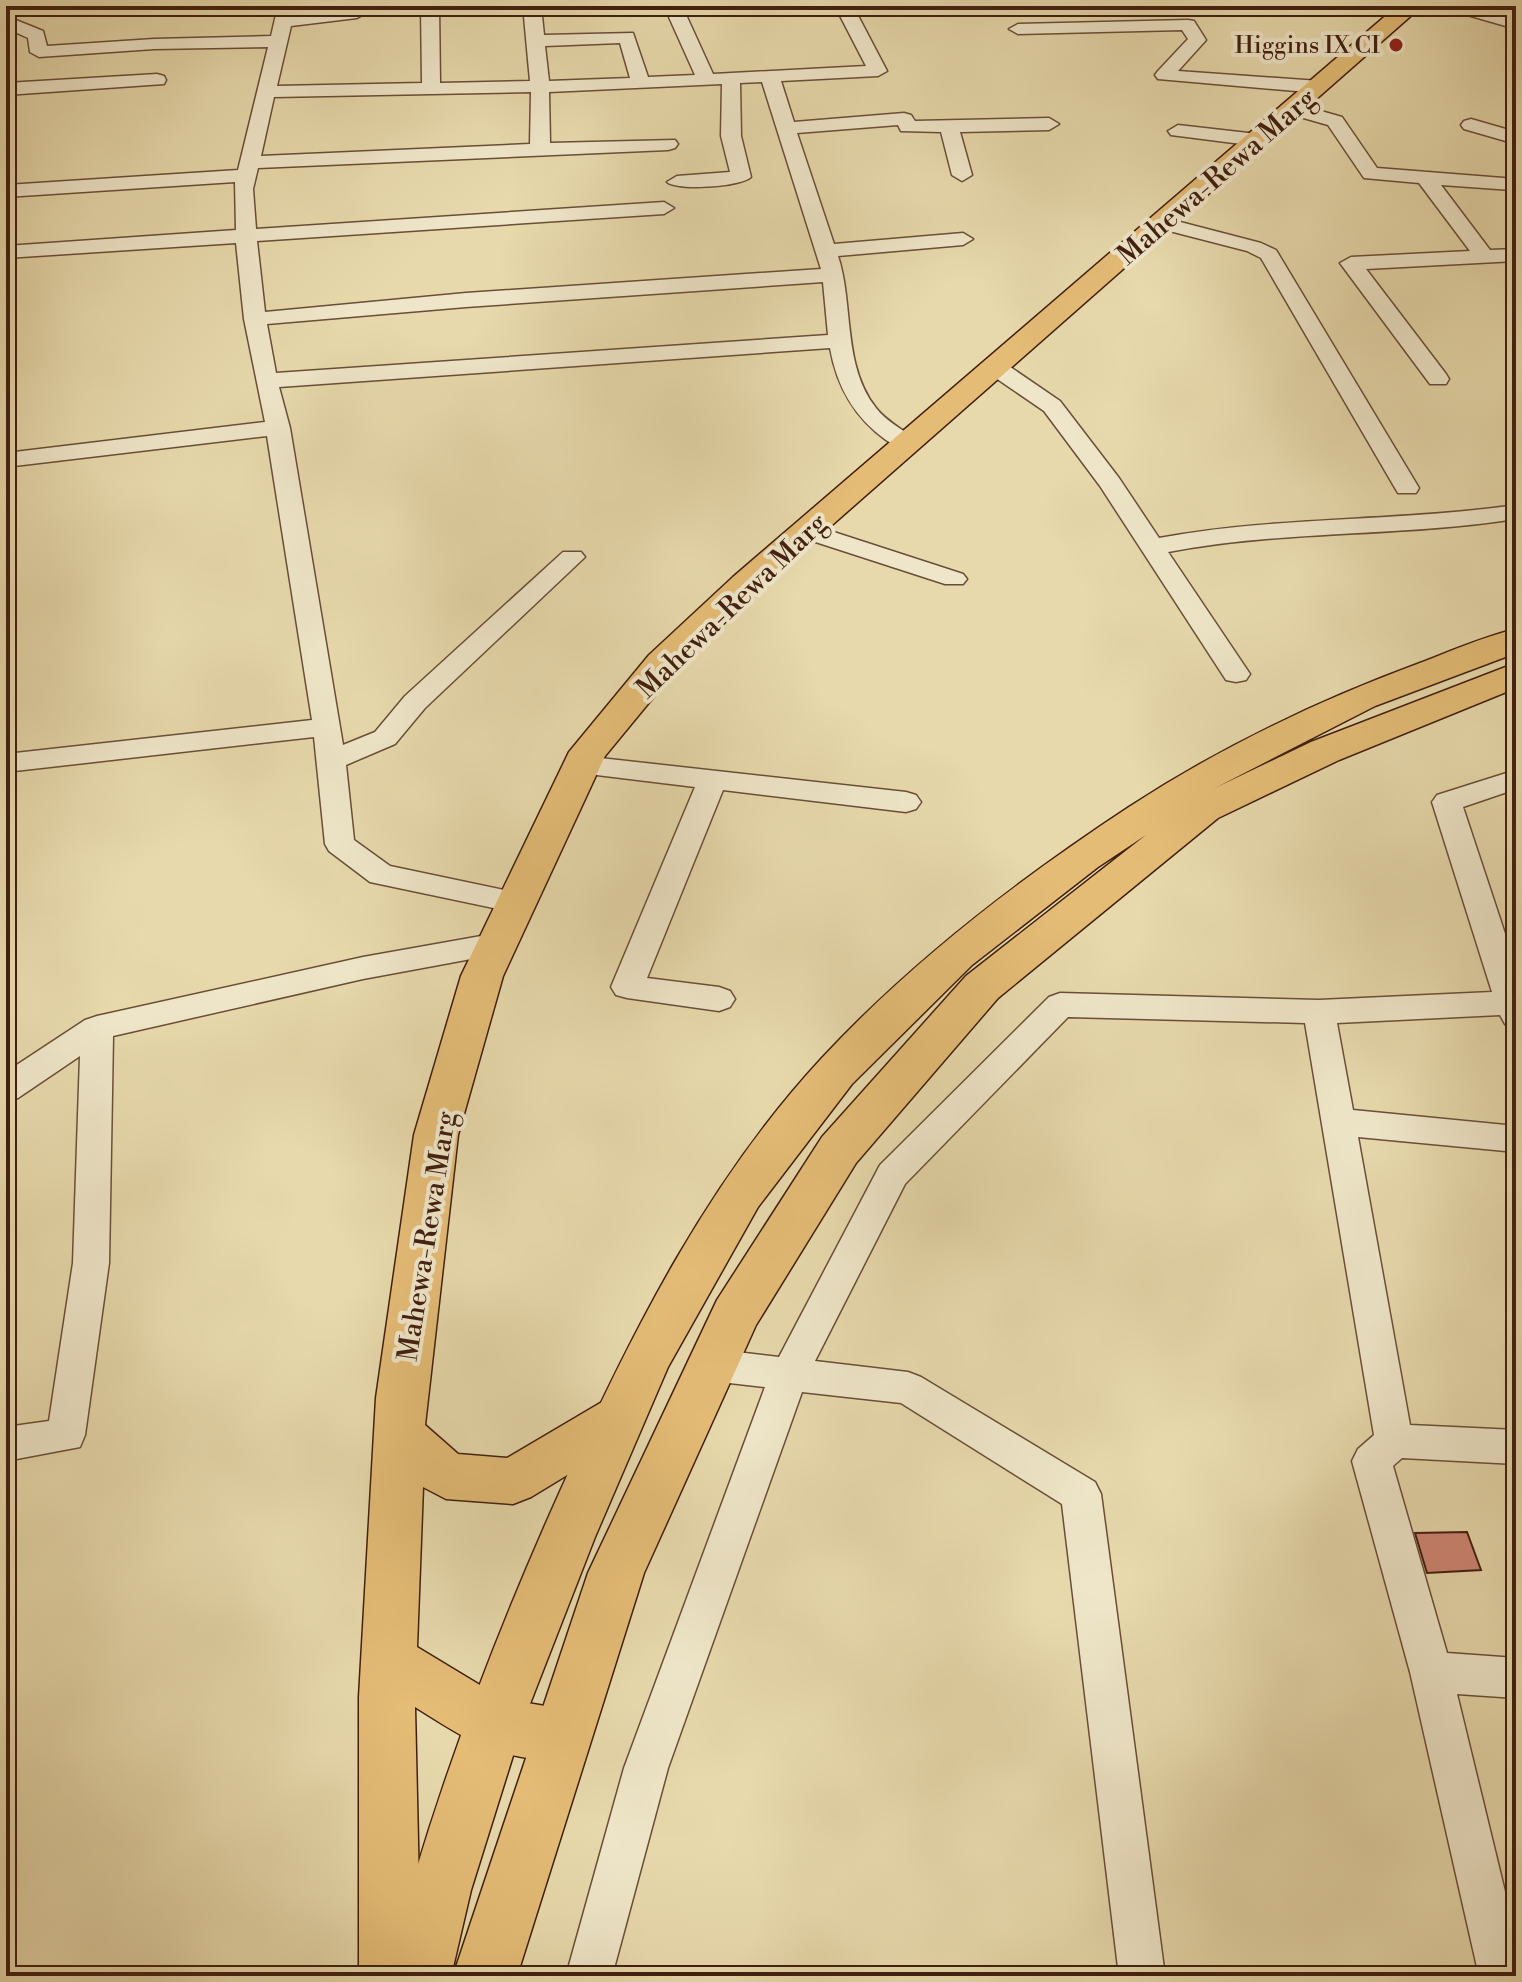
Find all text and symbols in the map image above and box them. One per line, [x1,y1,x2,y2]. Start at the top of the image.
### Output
place label: Higgins IX CI [1235,31,1380,61]
marker: Higgins IX CI [1387,36,1405,54]
street label: Mahewa-Rewa Marg [1110,81,1324,273]
street label: Mahewa-Rewa Marg [629,506,835,706]
street label: Mahewa-Rewa Marg [390,1108,465,1364]

